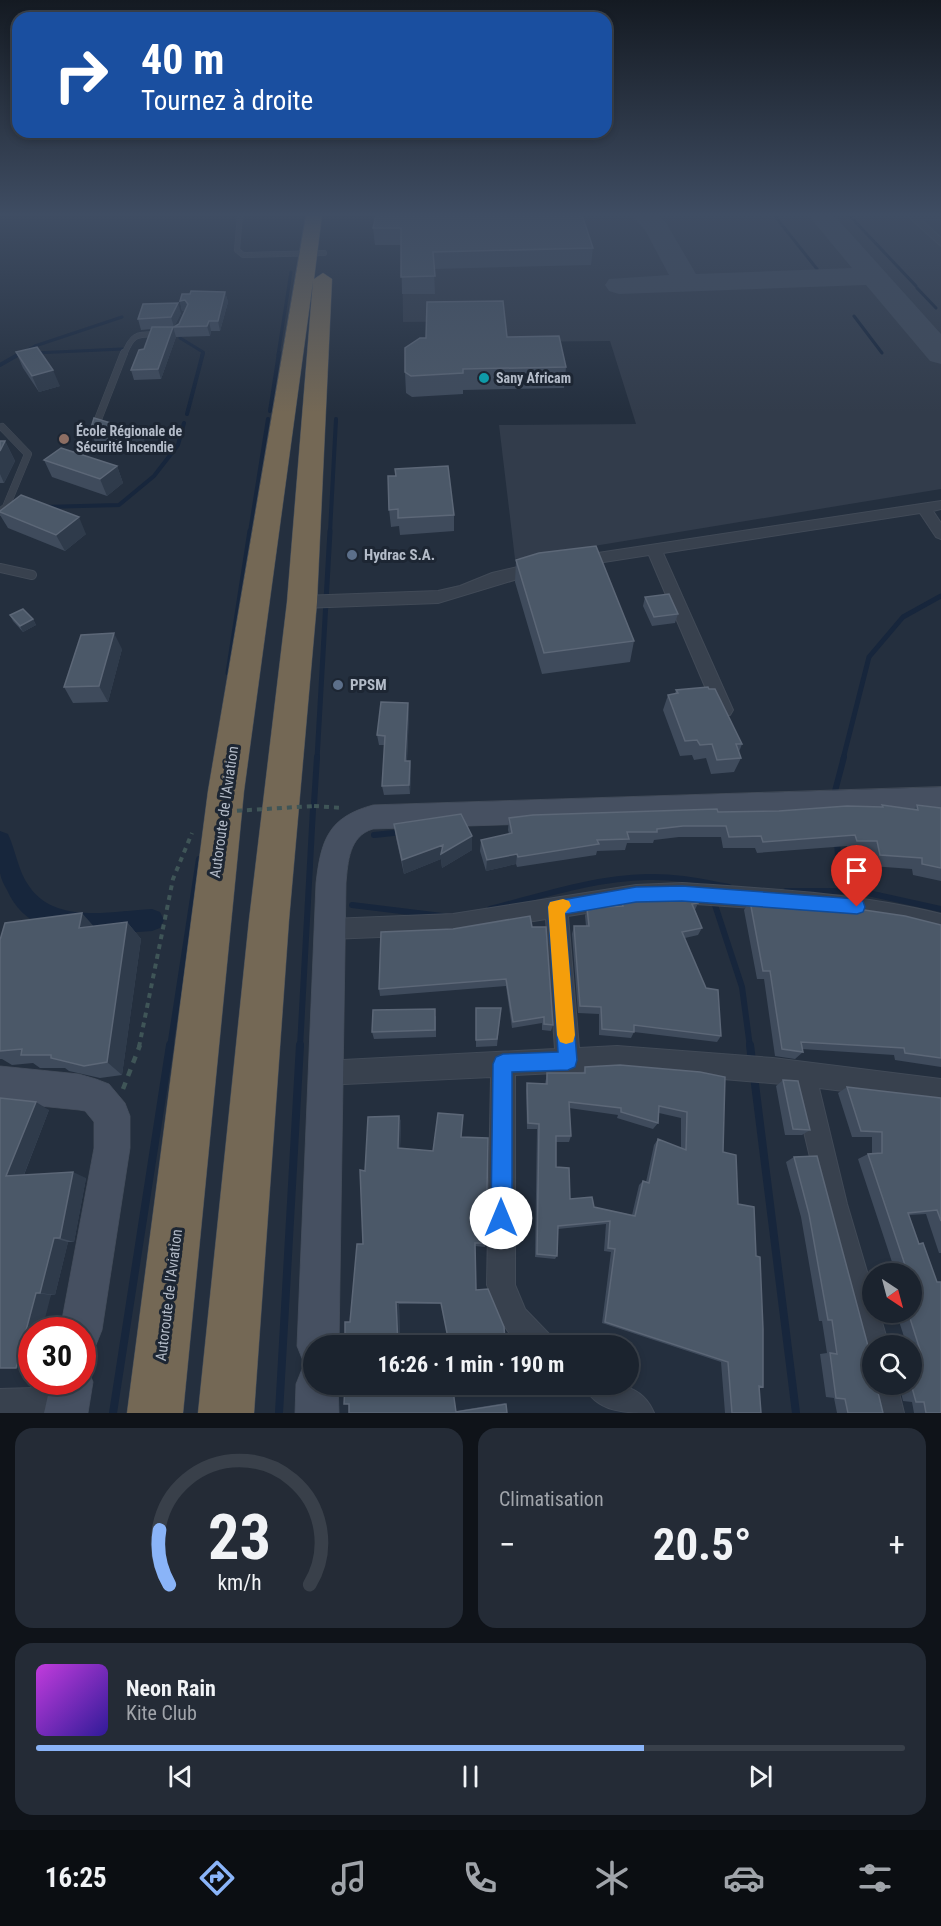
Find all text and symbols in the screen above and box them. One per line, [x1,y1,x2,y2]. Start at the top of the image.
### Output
text: 40 m [141,35,224,84]
icon: right [42,36,120,114]
text: Tournez à droite [141,85,313,117]
place label: Sany Africam [496,370,571,386]
marker: Sany Africam [477,371,491,385]
place label: École Régionale de Sécurité Incendie [76,422,182,455]
marker: École Régionale de Sécurité Incendie [57,432,71,446]
place label: Hydrac S.A. [364,546,435,564]
marker: Hydrac S.A. [345,548,359,562]
place label: PPSM [350,676,387,694]
marker: PPSM [331,678,345,692]
street label: Autoroute de l'Aviation [206,745,242,879]
pin [831,845,882,907]
icon: arrive [840,854,873,887]
position arrow [469,1186,533,1250]
street label: Autoroute de l'Aviation [152,1228,186,1362]
north arrow [862,1263,922,1323]
map controls [862,1263,922,1395]
speed limit sign: 30 [18,1317,96,1395]
button: search [862,1335,922,1395]
text: 16:26 · 1 min · 190 m [378,1352,564,1377]
text: Climatisation [499,1487,604,1511]
text: 23 [207,1501,271,1574]
text: 20.5° [653,1518,751,1571]
text: − [499,1525,516,1564]
text: + [889,1525,905,1564]
text: km/h [217,1570,261,1595]
text: Neon Rain [126,1676,216,1701]
text: Kite Club [126,1701,197,1725]
icon: previous [164,1760,197,1793]
icon: pause [454,1760,487,1793]
icon: next [744,1760,777,1793]
icon: directions [196,1857,238,1899]
icon: music [328,1857,370,1899]
icon: phone [459,1857,501,1899]
icon: climate [591,1857,633,1899]
icon: car [723,1857,765,1899]
icon: filters [854,1857,896,1899]
text: 16:25 [45,1862,107,1894]

